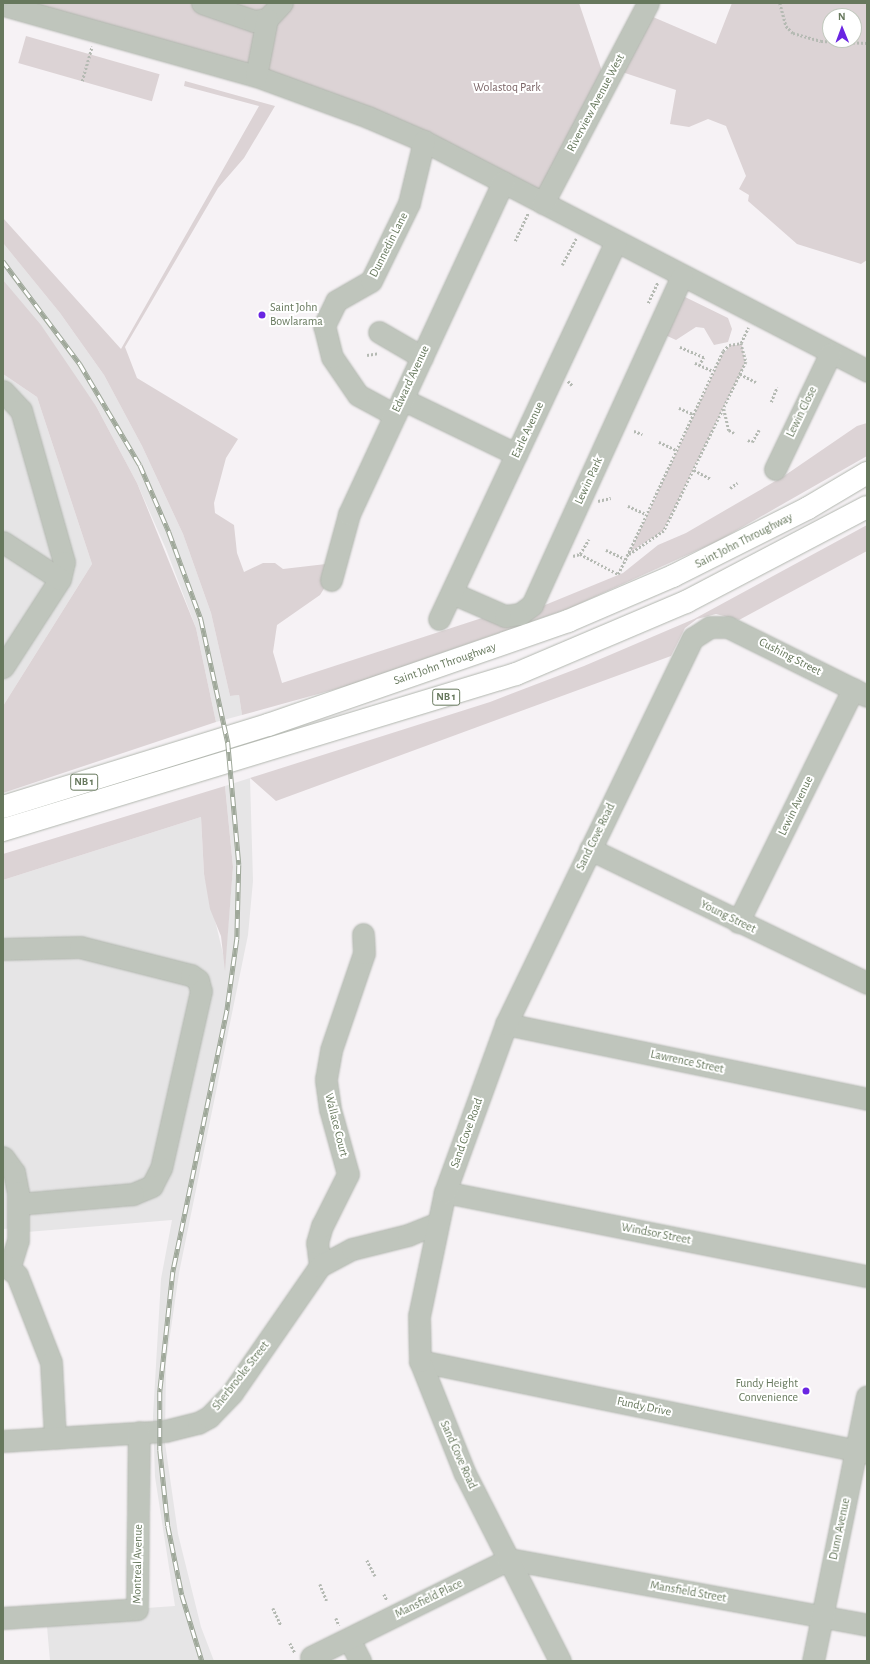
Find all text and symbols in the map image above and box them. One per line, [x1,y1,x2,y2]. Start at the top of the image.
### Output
north arrow [822,8,862,48]
text: N [838,11,846,22]
street label: Riverview Avenue West [564,52,628,154]
park label: Wolastoq Park [473,81,541,95]
street label: Dunnedin Lane [366,210,412,280]
place label: Saint John Bowlarama [270,301,323,329]
marker: Saint John Bowlarama [257,310,267,320]
street label: Edward Avenue [389,343,433,415]
street label: Lewin Close [784,384,820,440]
street label: Earle Avenue [509,400,547,460]
street label: Lewin Park [572,455,606,507]
street label: Saint John Throughway [693,510,795,572]
street label: Cushing Street [756,635,824,679]
street label: Saint John Throughway [392,640,498,688]
road number: NB 1 [432,688,460,706]
road number: NB 1 [70,773,98,791]
street label: Lewin Avenue [775,774,817,838]
street label: Sand Cove Road [573,801,619,873]
street label: Young Street [698,897,758,937]
street label: Lawrence Street [649,1047,725,1077]
street label: Wallace Court [321,1092,351,1158]
street label: Sand Cove Road [448,1096,486,1170]
street label: Windsor Street [620,1220,692,1248]
street label: Sherbrooke Street [209,1338,273,1414]
place label: Fundy Height Convenience [736,1377,798,1405]
marker: Fundy Height Convenience [801,1386,811,1396]
street label: Fundy Drive [616,1394,672,1420]
street label: Sand Cove Road [437,1419,479,1491]
street label: Dunn Avenue [826,1497,854,1561]
street label: Montreal Avenue [130,1524,146,1604]
street label: Mansfield Place [393,1576,465,1622]
street label: Mansfield Street [649,1578,727,1606]

